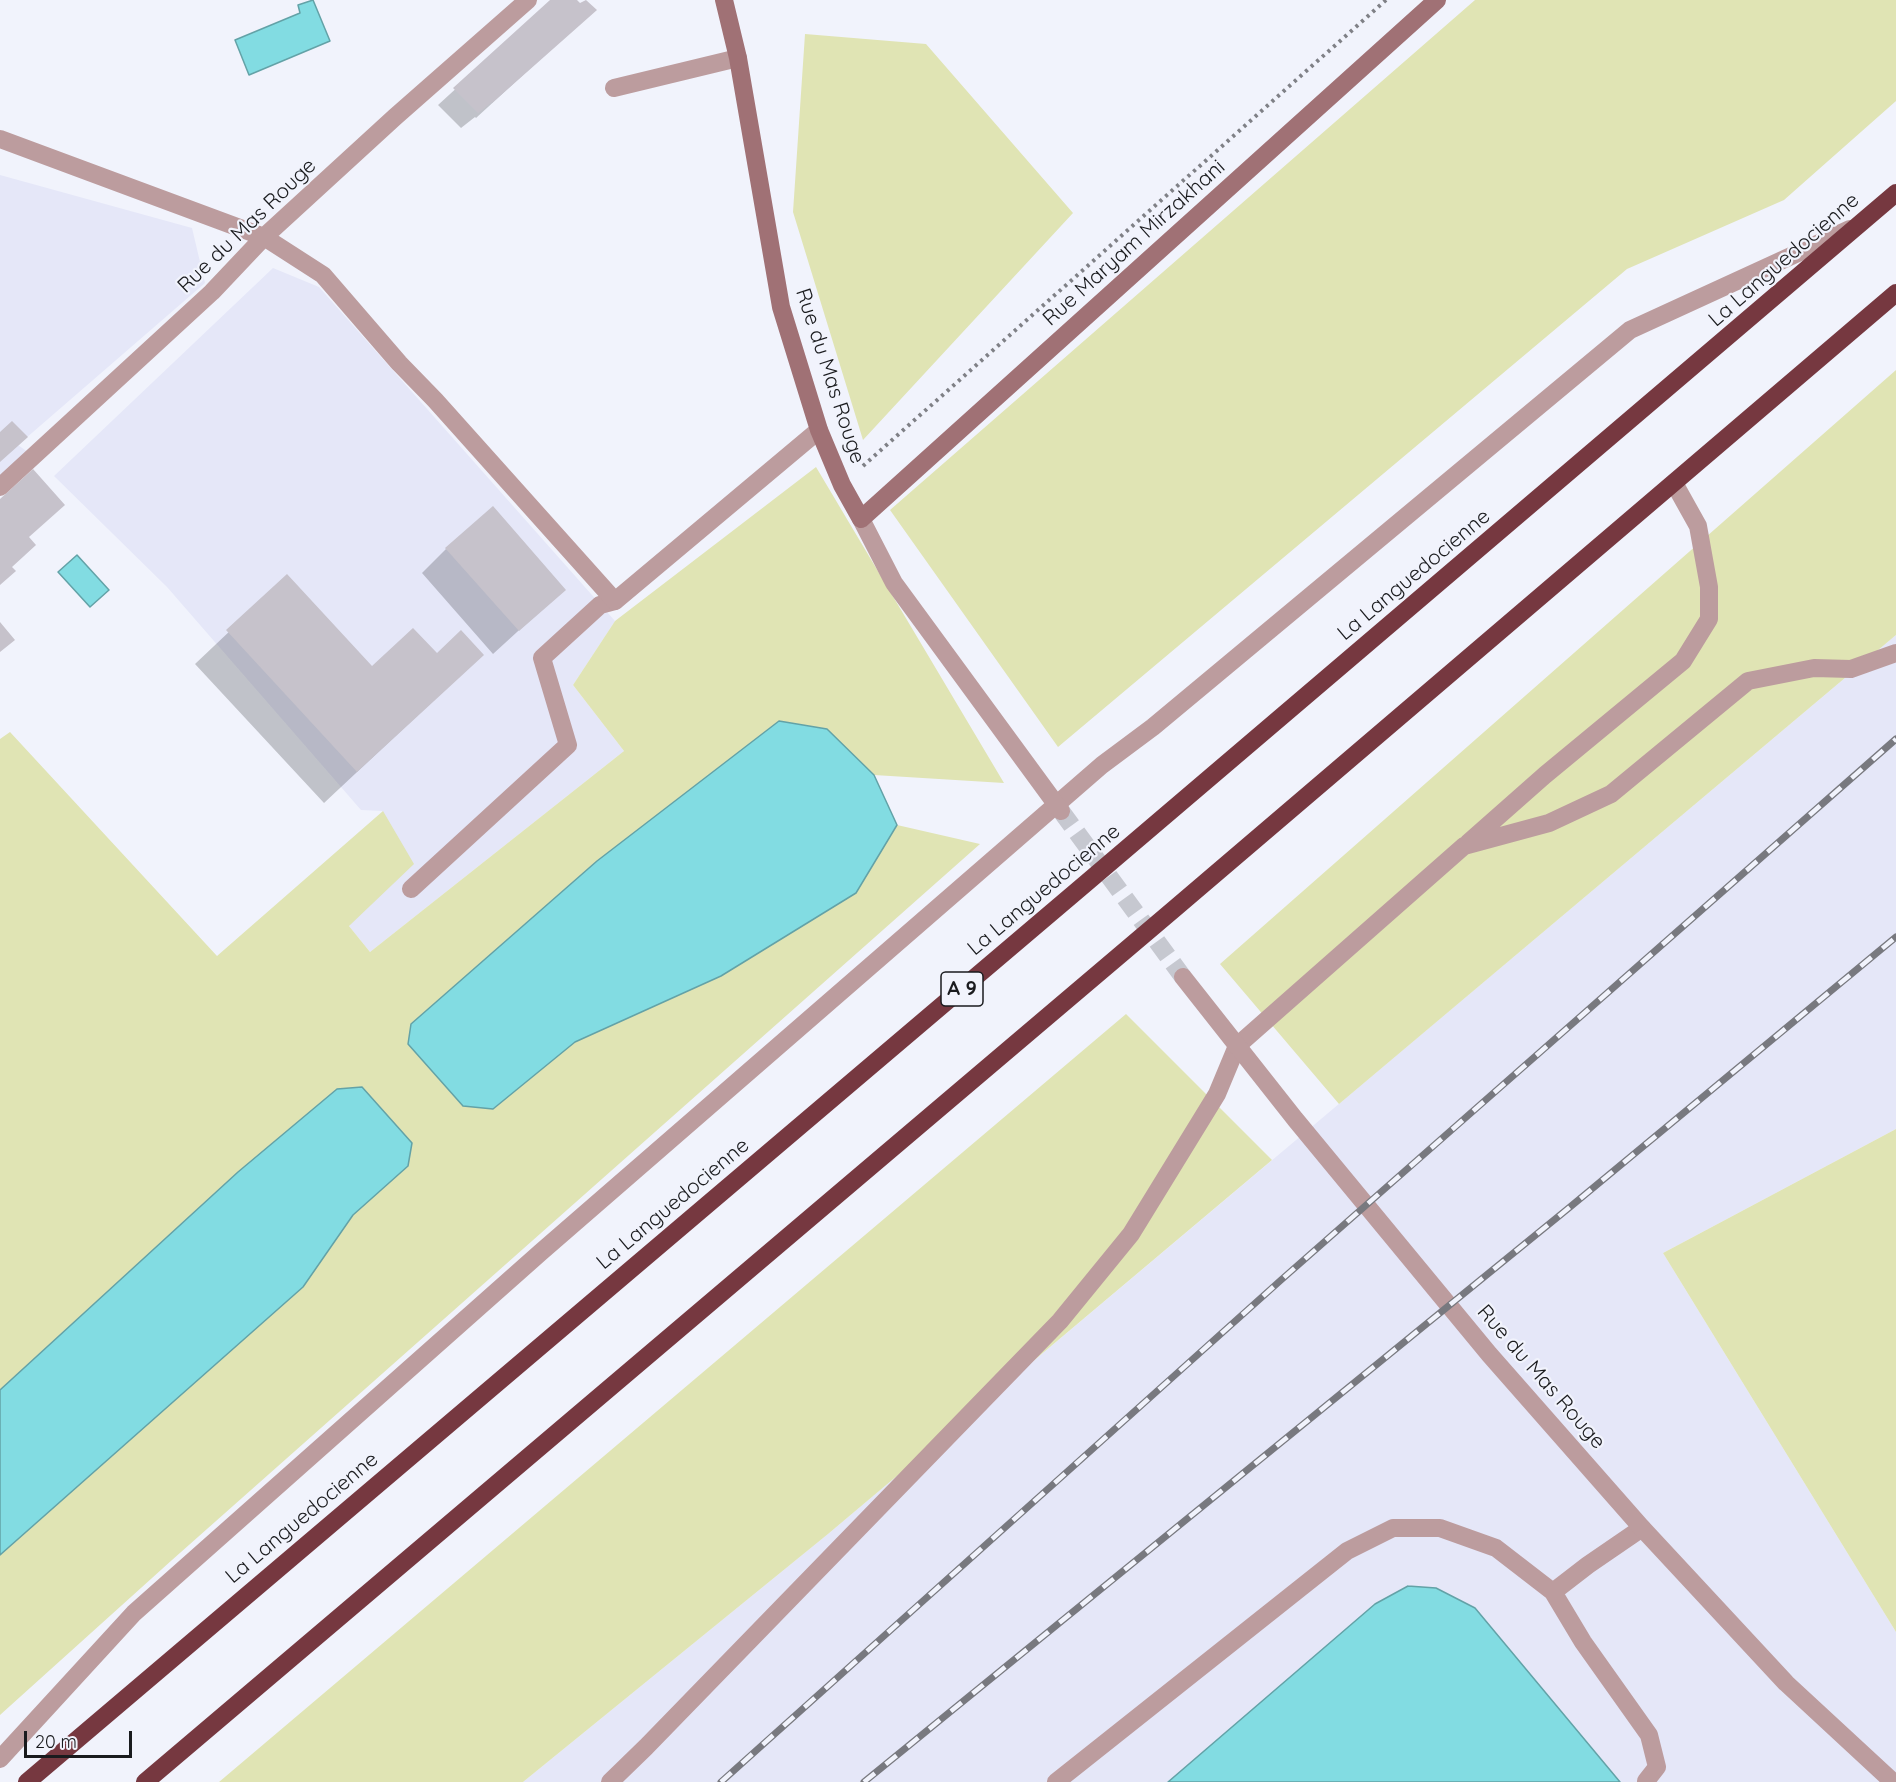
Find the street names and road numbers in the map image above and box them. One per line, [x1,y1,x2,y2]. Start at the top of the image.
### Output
street label: Rue du Mas Rouge [173,153,321,299]
street label: Rue Maryam Mirzakhani [1038,155,1230,331]
street label: La Languedocienne [1704,188,1864,332]
street label: Rue du Mas Rouge [790,285,870,467]
street label: La Languedocienne [1333,504,1495,646]
street label: La Languedocienne [963,819,1125,961]
road number: A 9 [941,972,983,1006]
street label: La Languedocienne [592,1133,754,1275]
street label: Rue du Mas Rouge [1472,1300,1610,1454]
street label: La Languedocienne [221,1447,383,1589]

